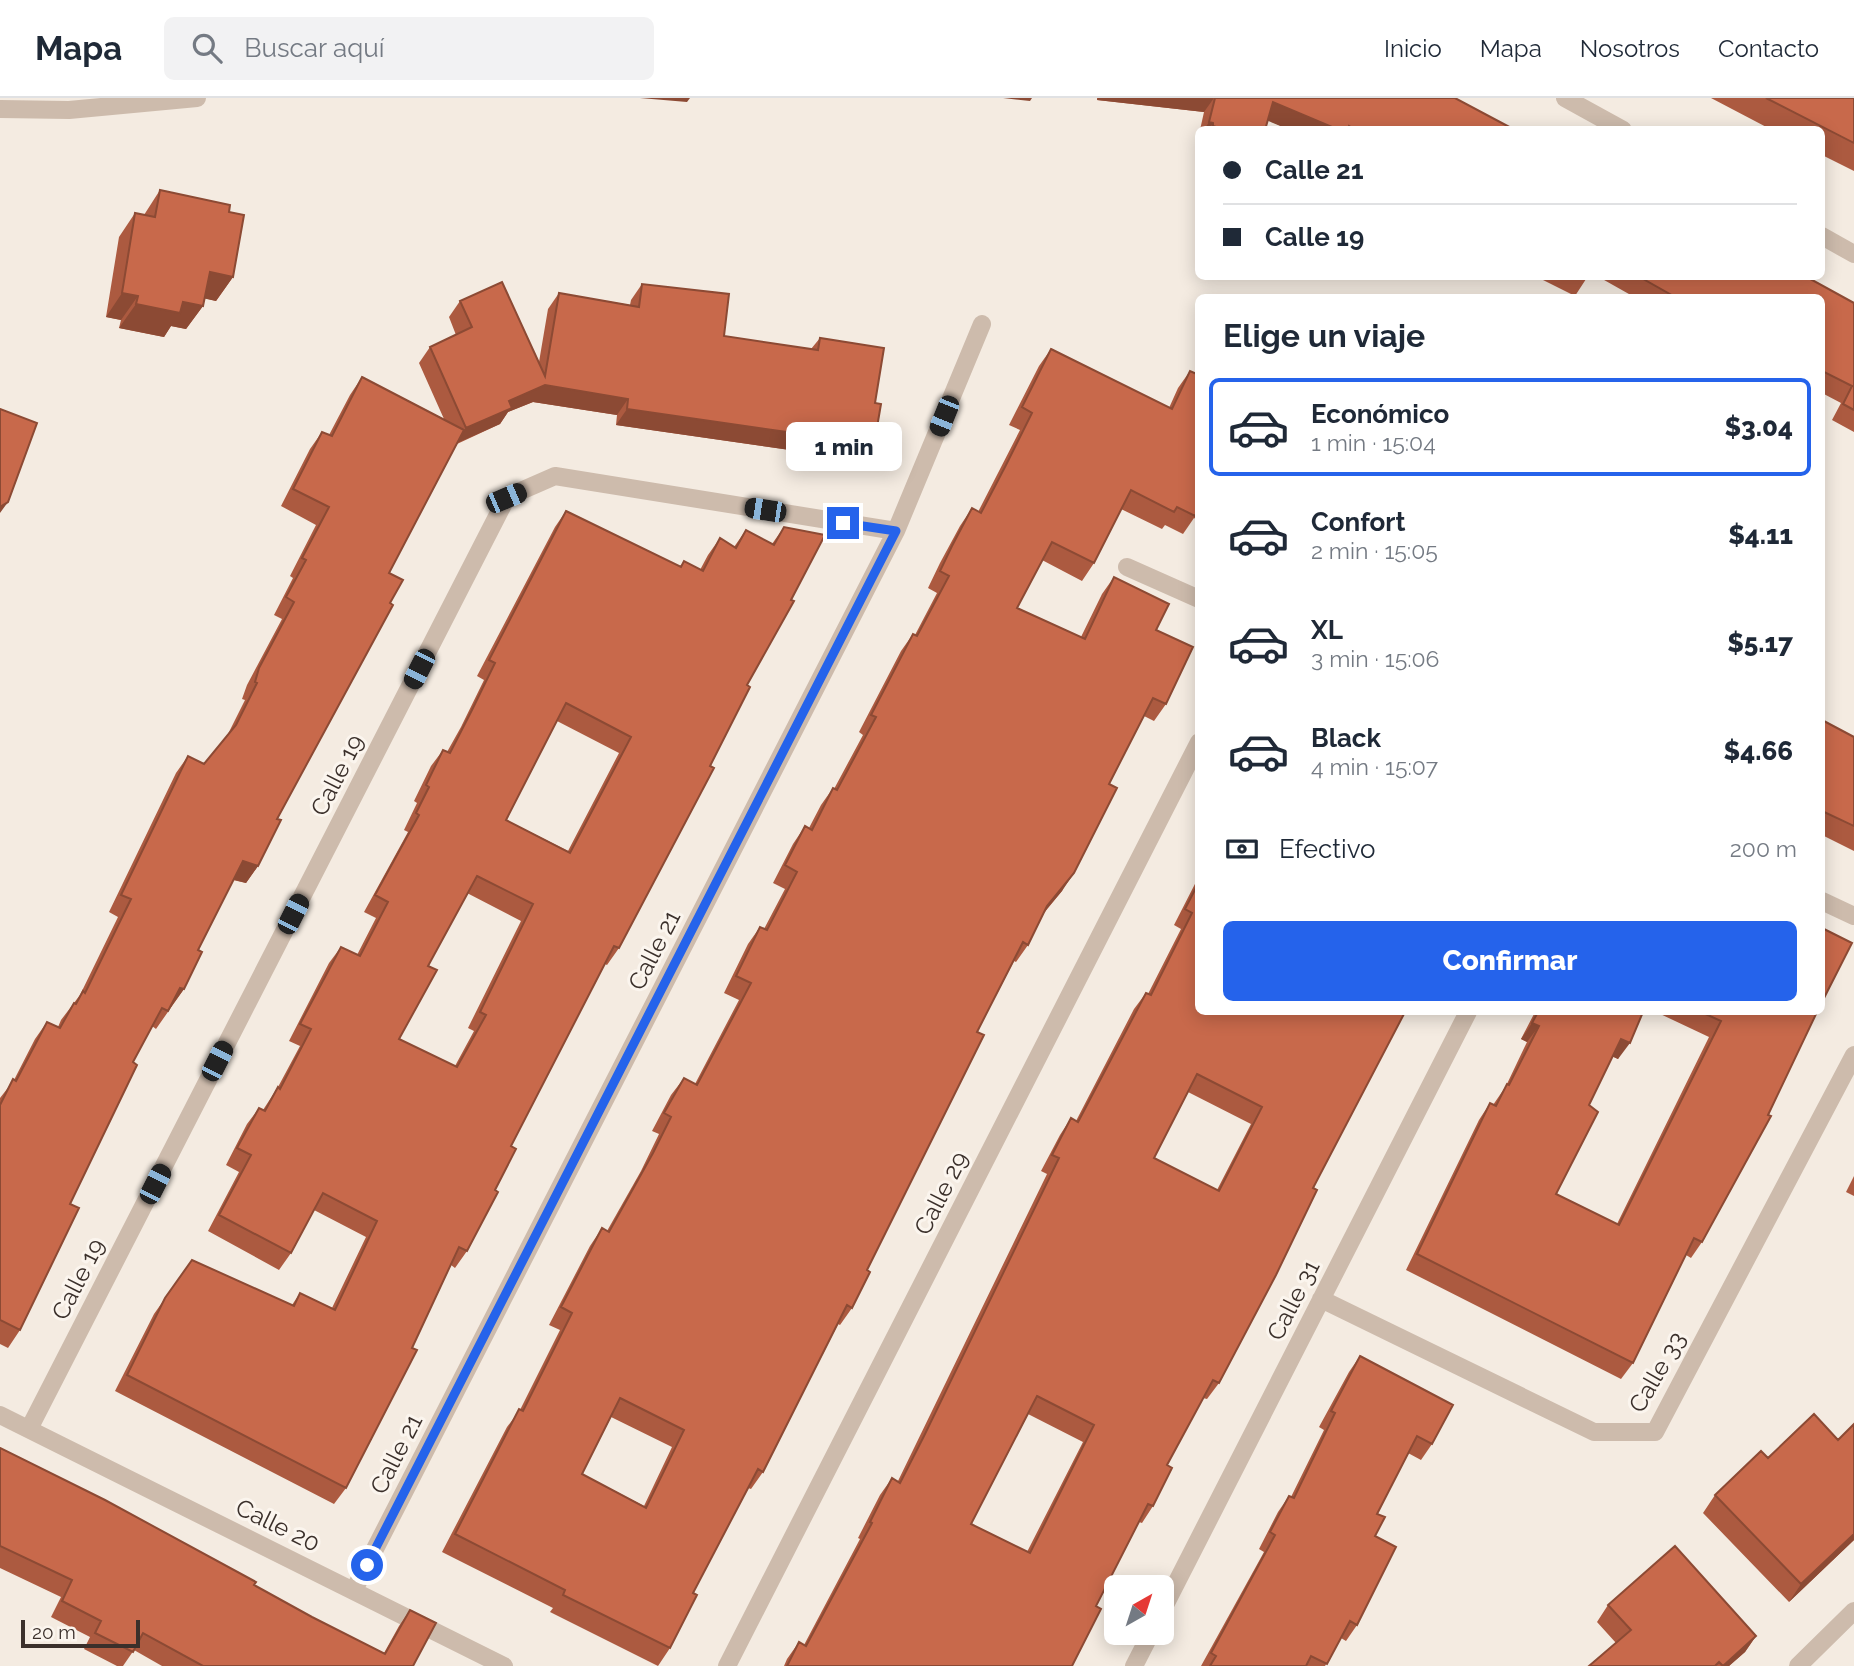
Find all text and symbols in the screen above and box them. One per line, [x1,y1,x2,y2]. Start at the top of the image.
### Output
search box [164,17,654,80]
text: Mapa [35,29,122,68]
icon: search [188,29,226,67]
text: Buscar aquí [244,33,384,63]
text: Inicio [1384,34,1442,63]
text: Mapa [1480,34,1542,63]
text: Nosotros [1580,34,1680,63]
text: Contacto [1718,34,1819,63]
text: Calle 21 [1265,155,1364,185]
text: Calle 19 [1265,222,1364,252]
text: Elige un viaje [1223,317,1425,354]
car [927,393,962,439]
icon: car [1227,396,1290,459]
text: Económico [1311,399,1449,429]
text: $3.04 [1725,412,1793,442]
callout: 1 min [785,422,901,470]
text: 1 min · 15:04 [1311,429,1436,456]
text: 1 min [814,433,874,460]
car [483,480,530,516]
car [743,496,788,524]
icon: car [1227,504,1290,567]
route end [827,507,859,539]
text: Confort [1311,507,1405,537]
text: $4.11 [1728,520,1793,550]
text: 2 min · 15:05 [1311,537,1438,564]
icon: car [1227,612,1290,675]
text: XL [1311,615,1343,645]
text: $5.17 [1727,628,1793,658]
text: 3 min · 15:06 [1311,645,1439,672]
car [401,646,438,692]
icon: car [1227,720,1290,783]
text: Black [1311,723,1381,753]
street label: Calle 19 [304,730,370,820]
text: $4.66 [1723,736,1793,766]
text: 4 min · 15:07 [1311,753,1438,780]
icon: cash [1223,830,1261,868]
text: Efectivo [1279,834,1376,864]
text: 200 m [1730,835,1797,862]
car [275,891,312,937]
street label: Calle 21 [622,905,686,995]
button: Confirmar [1223,921,1797,1001]
car [199,1038,236,1084]
street label: Calle 29 [908,1147,974,1239]
car [137,1161,174,1207]
street label: Calle 19 [45,1234,111,1324]
street label: Calle 31 [1261,1255,1325,1345]
street label: Calle 33 [1622,1326,1692,1418]
street label: Calle 21 [364,1409,428,1499]
street label: Calle 20 [231,1492,325,1558]
route start [351,1549,383,1581]
north arrow [1104,1575,1174,1645]
map controls [1104,1575,1174,1645]
scale bar [21,1617,140,1649]
text: 20 m [32,1621,76,1643]

